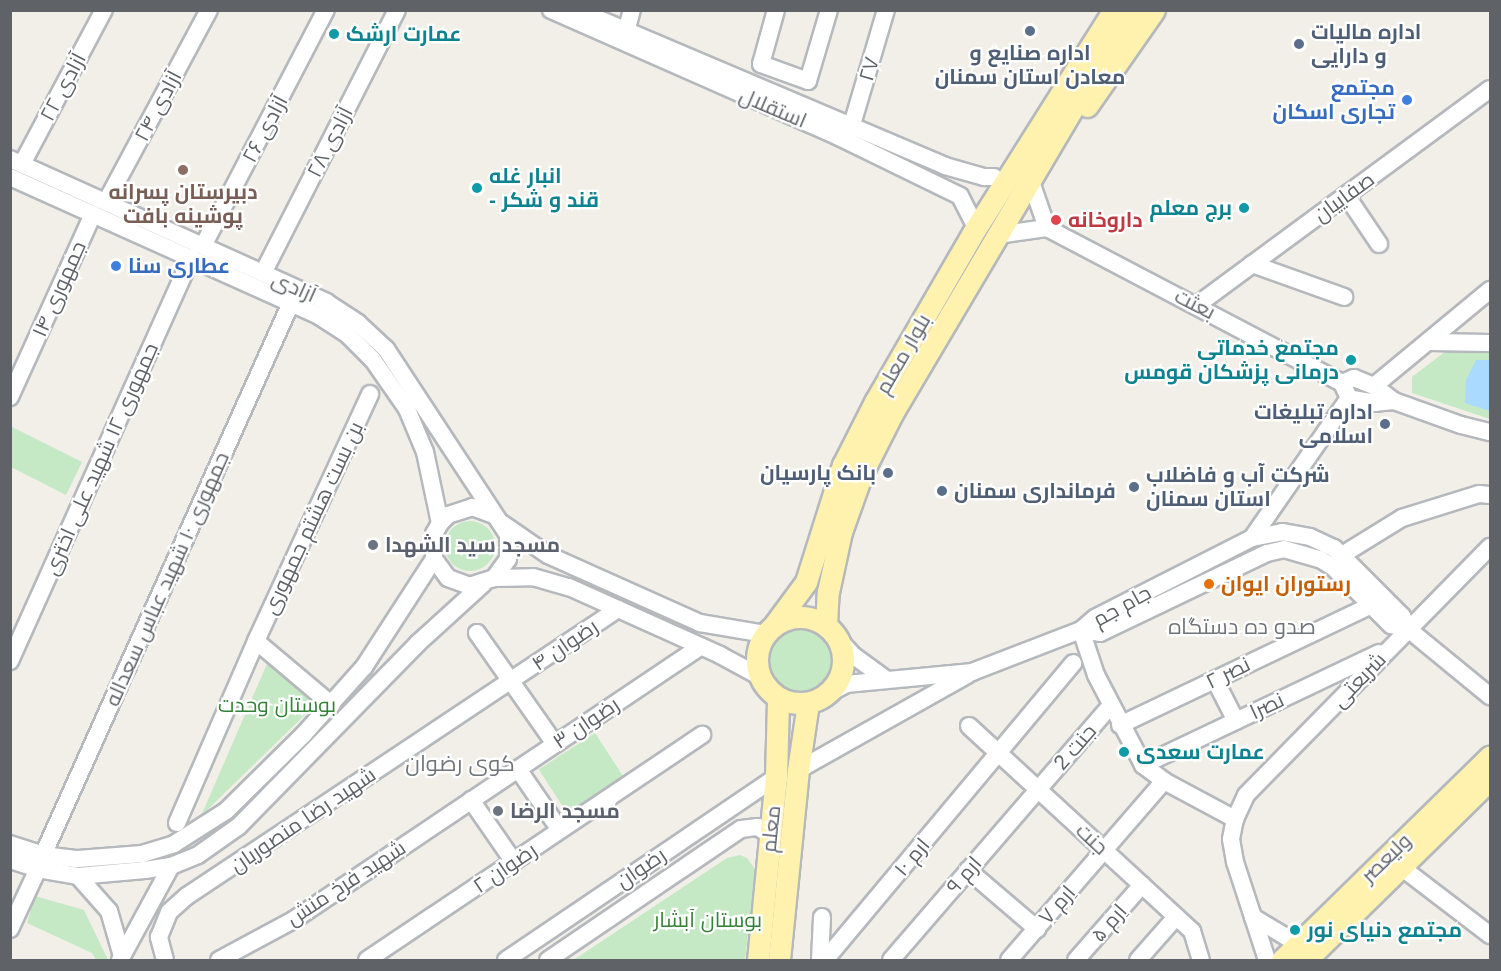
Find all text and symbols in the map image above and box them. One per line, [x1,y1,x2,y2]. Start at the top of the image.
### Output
place label: اداره مالیات و دارایی [1311,19,1421,69]
place label: عمارت ارشک [346,21,461,47]
marker: اداره صنایع و معادن استان سمنان [1023,24,1037,38]
marker: عمارت ارشک [327,27,341,41]
marker: اداره مالیات و دارایی [1292,37,1306,51]
place label: اداره صنایع و معادن استان سمنان [935,40,1125,90]
street label: آزادی ۲۲ [35,49,91,125]
street label: ۲۷ [854,54,884,84]
street label: آزادی ۲۴ [129,66,187,146]
place label: مجتمع تجاری اسکان [1273,75,1395,125]
street label: استقلال [736,83,810,133]
street label: آزادی ۲۶ [237,91,293,167]
marker: مجتمع تجاری اسکان [1400,93,1414,107]
street label: آزادی ۲۸ [302,103,358,181]
marker: دبیرستان پسرانه پوشینه بافت [176,163,190,177]
place label: انبار غله - قند و شکر [489,163,599,213]
street label: صفاییان [1309,167,1379,227]
place label: دبیرستان پسرانه پوشینه بافت [108,179,258,229]
marker: انبار غله - قند و شکر [470,181,484,195]
place label: برج معلم [1149,195,1232,221]
marker: برج معلم [1237,201,1251,215]
place label: داروخانه [1068,207,1143,233]
marker: داروخانه [1049,213,1063,227]
street label: جمهوری ۱۴ [27,237,91,341]
place label: عطاری سنا [128,253,230,279]
marker: عطاری سنا [109,259,123,273]
street label: آزادی [268,266,320,308]
street label: بعثت [1170,283,1220,325]
street label: بلوار معلم [870,309,936,399]
place label: مجتمع خدماتی درمانی پزشکان قومس [1124,335,1339,385]
street label: جمهوری ۱۲ شهید علی اختری [38,339,164,579]
marker: مجتمع خدماتی درمانی پزشکان قومس [1344,353,1358,367]
place label: اداره تبلیغات اسلامی [1254,399,1373,449]
marker: اداره تبلیغات اسلامی [1378,417,1392,431]
street label: بن بست هشتم جمهوری [257,418,369,618]
street label: جمهوری ۱۰ شهید عباس سعداله [99,448,235,710]
place label: بانک پارسیان [760,460,876,486]
place label: شرکت آب و فاضلاب استان سمنان [1146,462,1330,512]
marker: بانک پارسیان [881,466,895,480]
place label: فرمانداری سمنان [954,478,1116,504]
marker: شرکت آب و فاضلاب استان سمنان [1127,480,1141,494]
marker: فرمانداری سمنان [935,484,949,498]
place label: مسجد سید الشهدا [385,532,560,558]
marker: مسجد سید الشهدا [366,538,380,552]
place label: رستوران ایوان [1221,571,1351,597]
marker: رستوران ایوان [1202,577,1216,591]
street label: جام جم [1089,580,1155,632]
street label: رضوان ۴ [527,614,603,676]
district label: صدو ده دستگاه [1168,614,1316,640]
street label: شریعتی [1327,647,1391,713]
street label: نصر ۲ [1202,652,1254,694]
street label: نصرا [1246,687,1288,725]
park label: بوستان وحدت [218,692,336,718]
street label: رضوان ۳ [548,692,624,754]
street label: جنت 2 [1048,719,1102,775]
place label: عمارت سعدی [1136,739,1265,765]
marker: عمارت سعدی [1117,745,1131,759]
district label: کوی رضوان [405,751,515,777]
street label: شهید رضا منصوریان [225,762,381,878]
place label: مسجد الرضا [510,798,620,824]
marker: مسجد الرضا [491,804,505,818]
street label: معلم [756,804,786,854]
street label: جنت [1071,818,1113,860]
street label: ولیعصر [1356,828,1416,888]
street label: ارم ۱۰ [889,833,935,881]
street label: شهید فرخ منش [282,835,410,931]
street label: رضوان ۲ [468,838,542,898]
street label: رضوان [611,842,671,894]
street label: ارم ۹ [941,851,987,899]
street label: اِرم ۷ [1033,880,1081,930]
street label: اِرم ۵ [1086,899,1132,947]
park label: بوستان آبشار [654,907,762,933]
place label: مجتمع دنیای نور [1307,917,1462,943]
marker: مجتمع دنیای نور [1288,923,1302,937]

